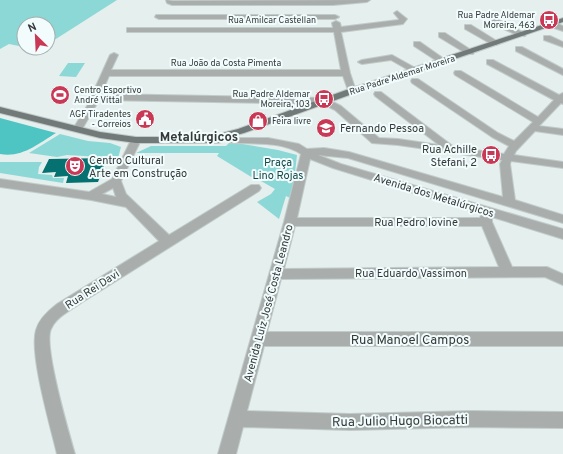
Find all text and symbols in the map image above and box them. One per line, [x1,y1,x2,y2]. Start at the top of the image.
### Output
bus stop icon: Rua Padre Aldemar Moreira, 463 [538,9,560,31]
place label: Rua Padre Aldemar Moreira, 463 [457,10,535,31]
street label: Rua Amilcar Castellan [228,15,316,26]
north arrow [16,16,56,56]
text: N [26,20,39,36]
street label: Rua Padre Aldemar Moreira [348,53,457,98]
street label: Rua João da Costa Pimenta [171,58,281,69]
sports icon: Centro Esportivo André Vittal [49,84,71,106]
place label: Centro Esportivo André Vittal [74,85,142,106]
bus stop icon: Rua Padre Aldemar Moreira, 103 [313,88,335,110]
place label: Rua Padre Aldemar Moreira, 103 [232,89,310,110]
public building icon: AGF Tiradentes - Correios [134,108,156,130]
place label: AGF Tiradentes - Correios [69,109,131,130]
shop icon: Feira livre [247,110,269,132]
place label: Feira livre [272,116,311,127]
school or university icon: Fernando Pessoa [315,117,337,139]
place label: Fernando Pessoa [340,122,424,136]
district label: Metalúrgicos [160,130,238,146]
place label: Rua Achille Stefani, 2 [422,143,477,170]
bus stop icon: Rua Achille Stefani, 2 [480,144,502,166]
place label: Centro Cultural Arte em Construção [89,154,187,181]
theatre icon: Centro Cultural Arte em Construção [64,155,86,177]
park label: Praça Lino Rojas [253,156,303,183]
street label: Avenida dos Metalúrgicos [372,171,496,221]
street label: Rua Pedro Iovine [374,216,458,230]
street label: Avenida Luiz José Costa Leandro [241,223,297,383]
street label: Rua Rei Davi [63,267,122,312]
street label: Rua Eduardo Vassimon [355,267,467,281]
street label: Rua Manoel Campos [351,333,469,349]
street label: Rua Julio Hugo Biocatti [332,413,468,431]

